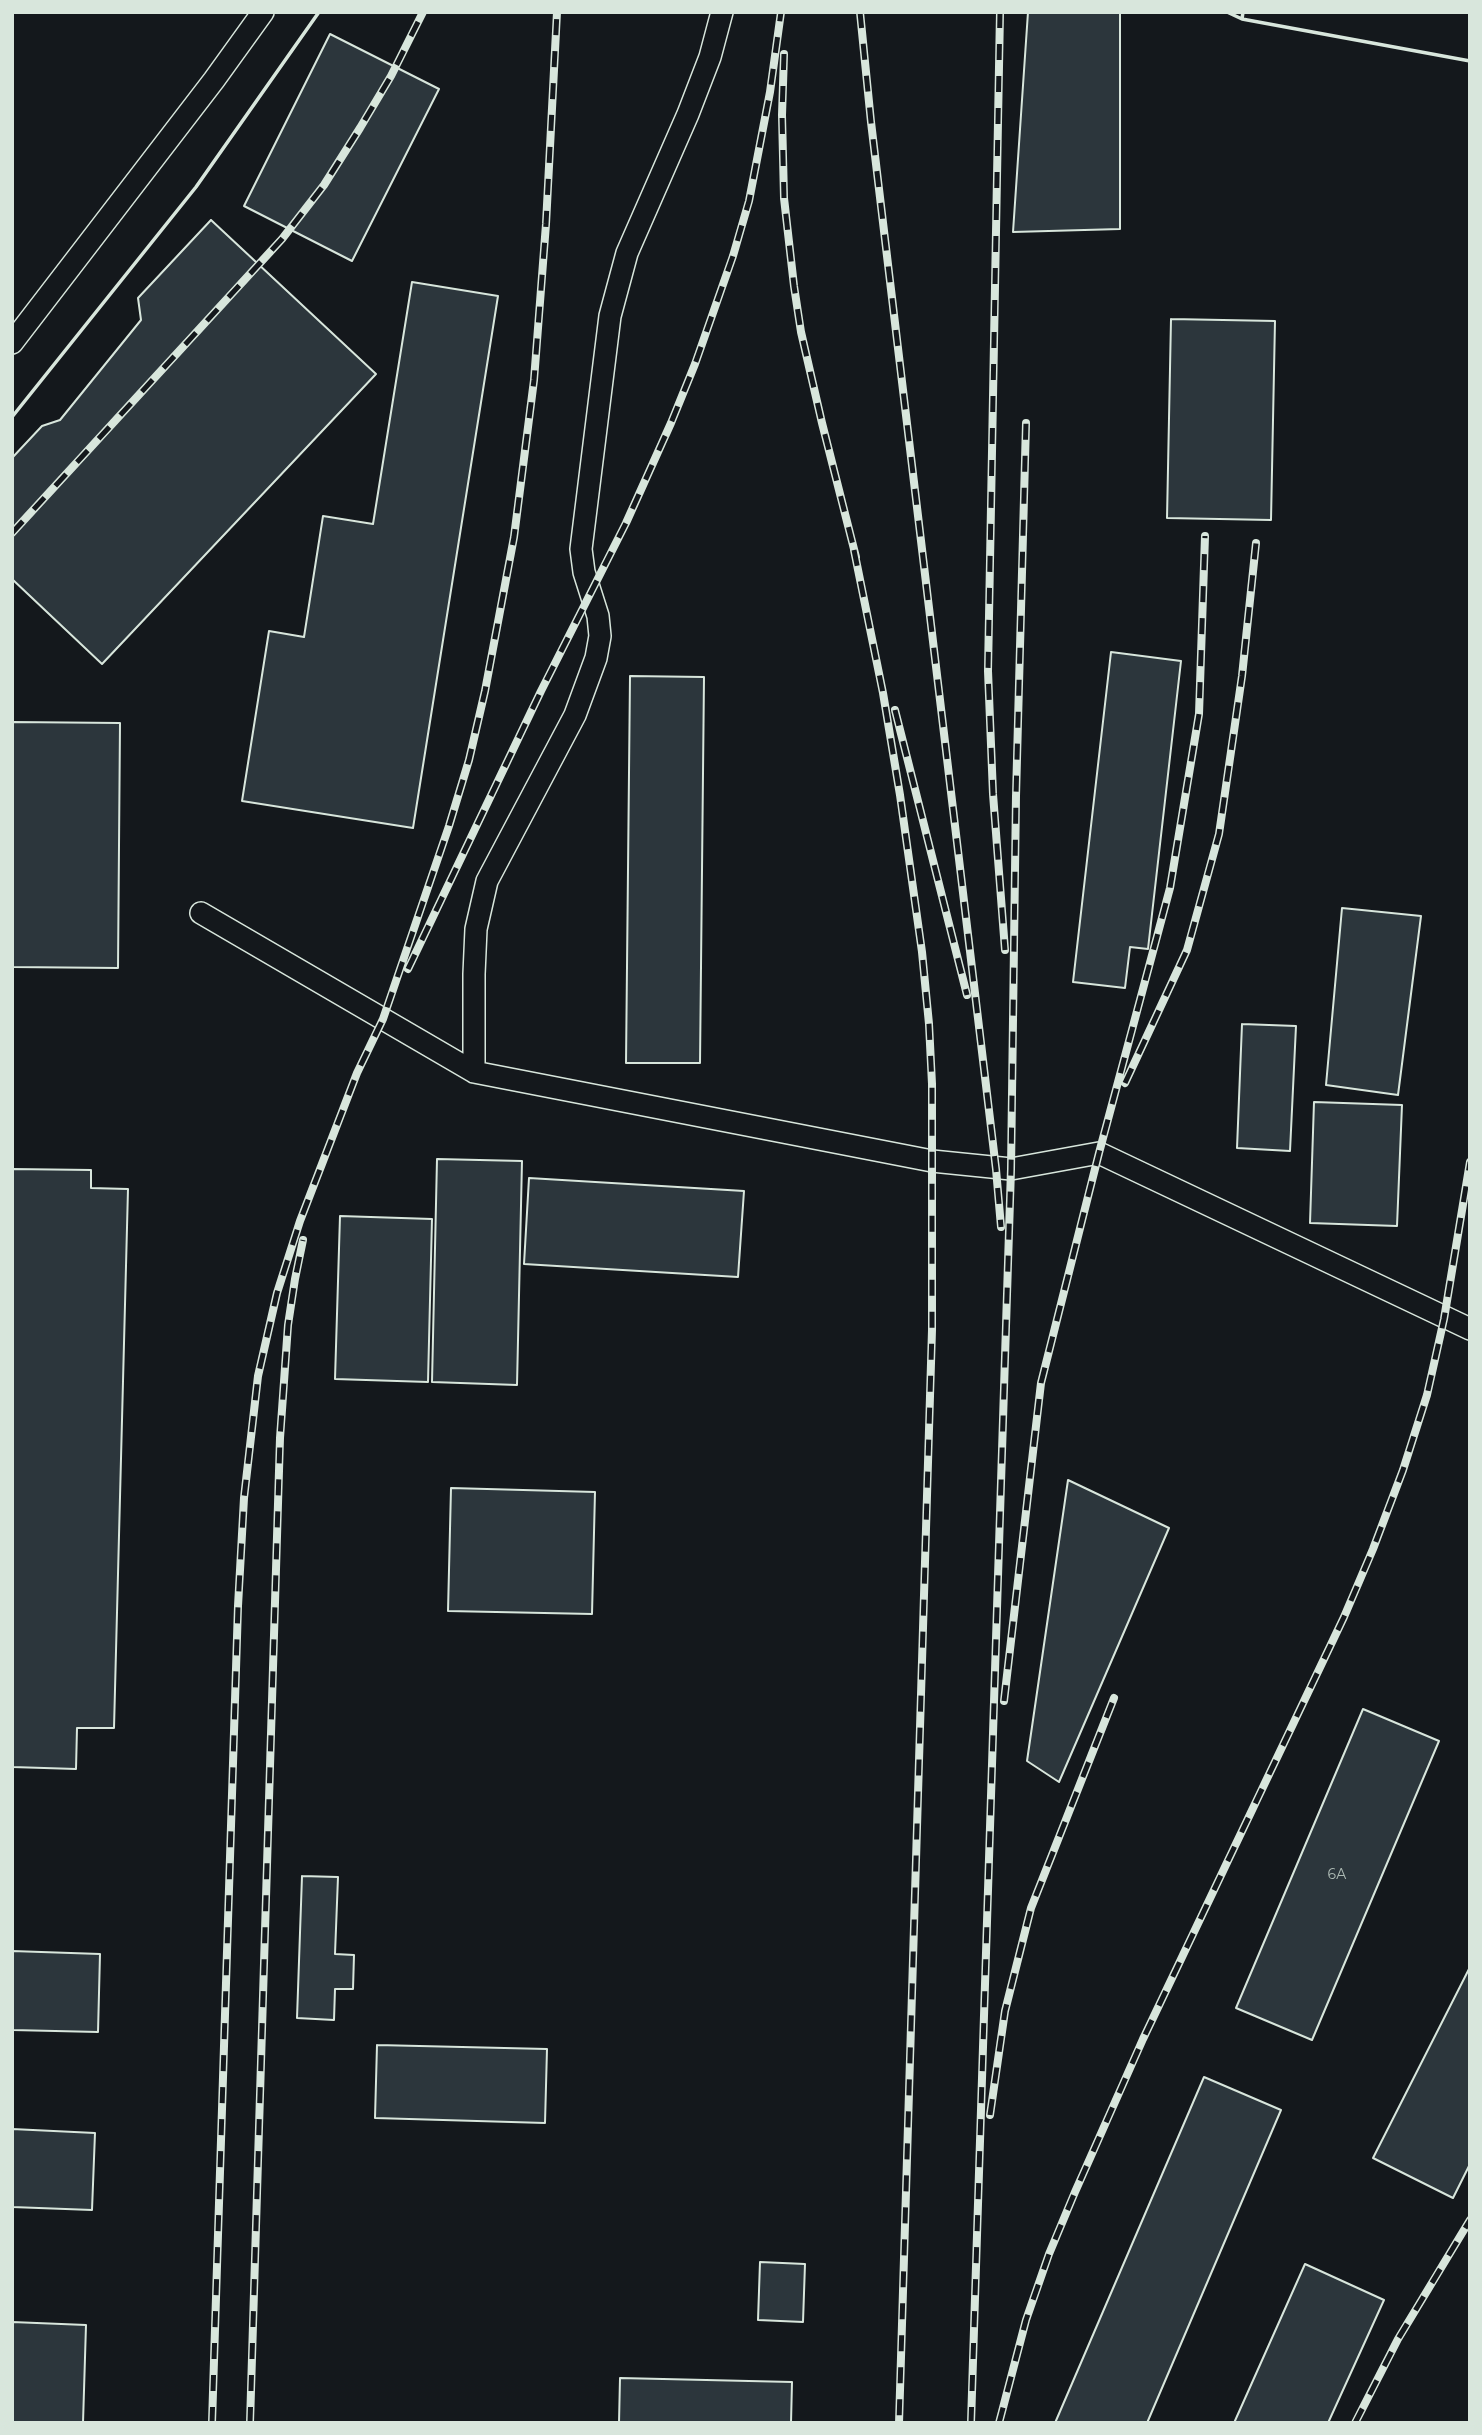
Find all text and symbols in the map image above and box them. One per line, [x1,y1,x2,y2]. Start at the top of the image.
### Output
house number: 6А [1327,1867,1347,1883]

